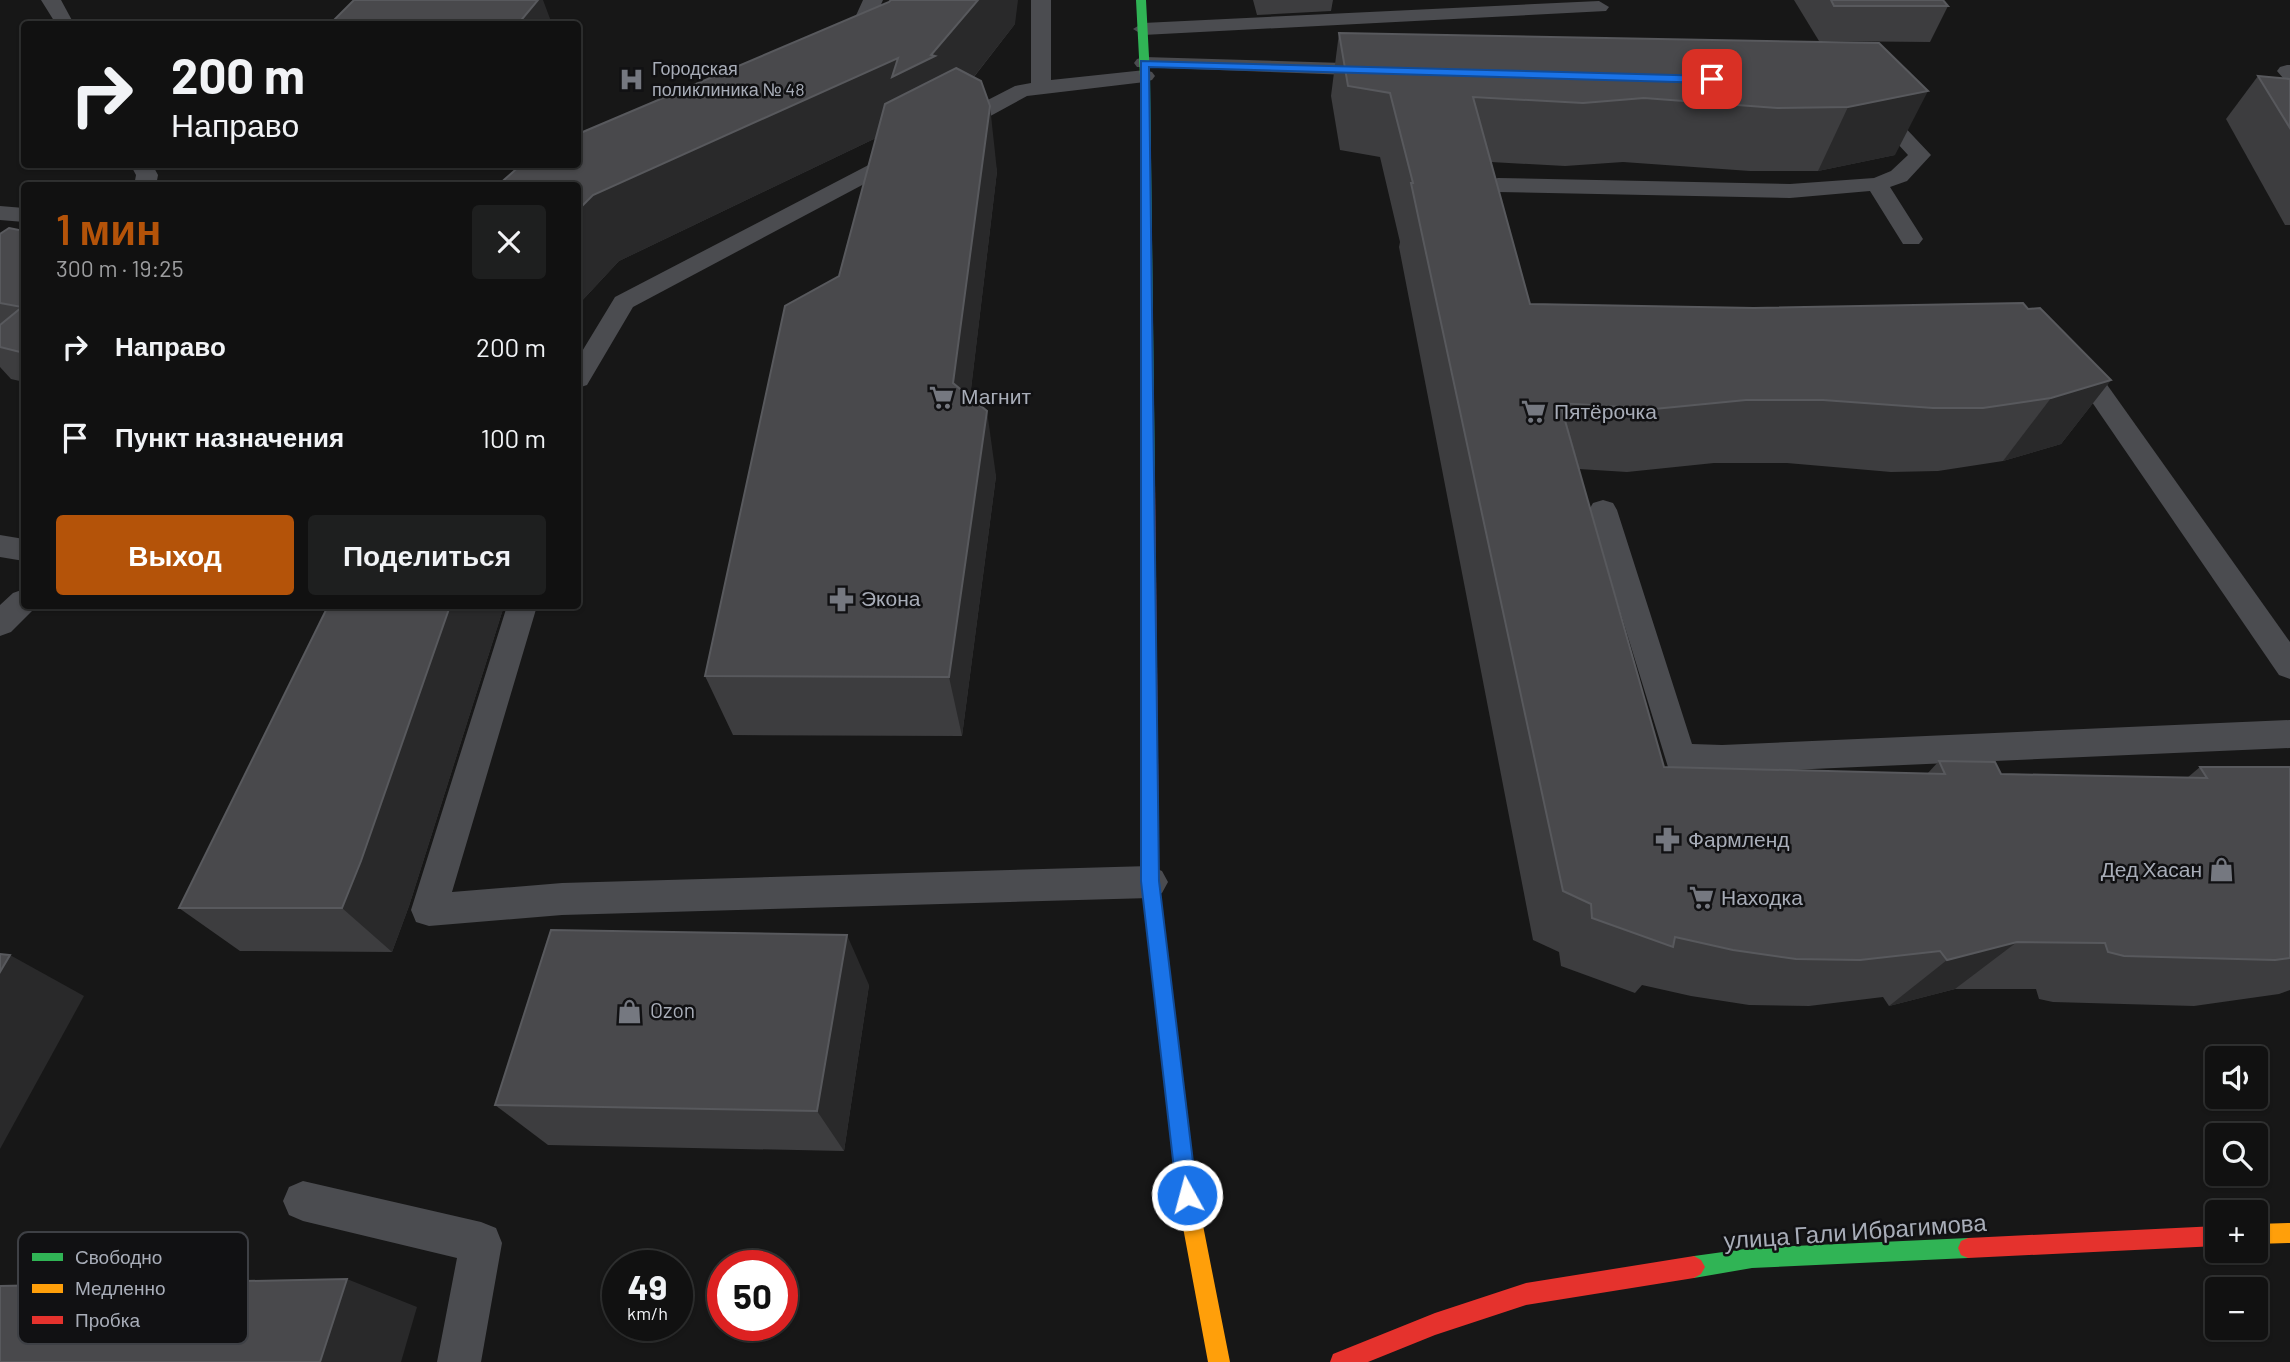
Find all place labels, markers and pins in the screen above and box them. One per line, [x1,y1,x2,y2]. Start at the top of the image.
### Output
pin [1682,49,1742,109]
place label: Городская поликлиника № 48 [652,57,805,100]
hospital icon: Городская поликлиника № 48 [618,65,646,93]
supermarket icon: Магнит [927,383,955,411]
place label: Магнит [961,383,1031,408]
supermarket icon: Пятёрочка [1520,398,1548,426]
place label: Пятёрочка [1554,398,1657,423]
pharmacy icon: Экона [827,585,855,613]
place label: Экона [861,585,921,610]
pharmacy icon: Фармленд [1654,826,1682,854]
place label: Фармленд [1688,826,1790,851]
place label: Дед Хасан [2101,856,2202,881]
shop icon: Дед Хасан [2208,856,2236,884]
supermarket icon: Находка [1687,884,1715,912]
place label: Находка [1721,884,1803,909]
shop icon: Ozon [616,997,644,1025]
place label: Ozon [650,997,695,1022]

